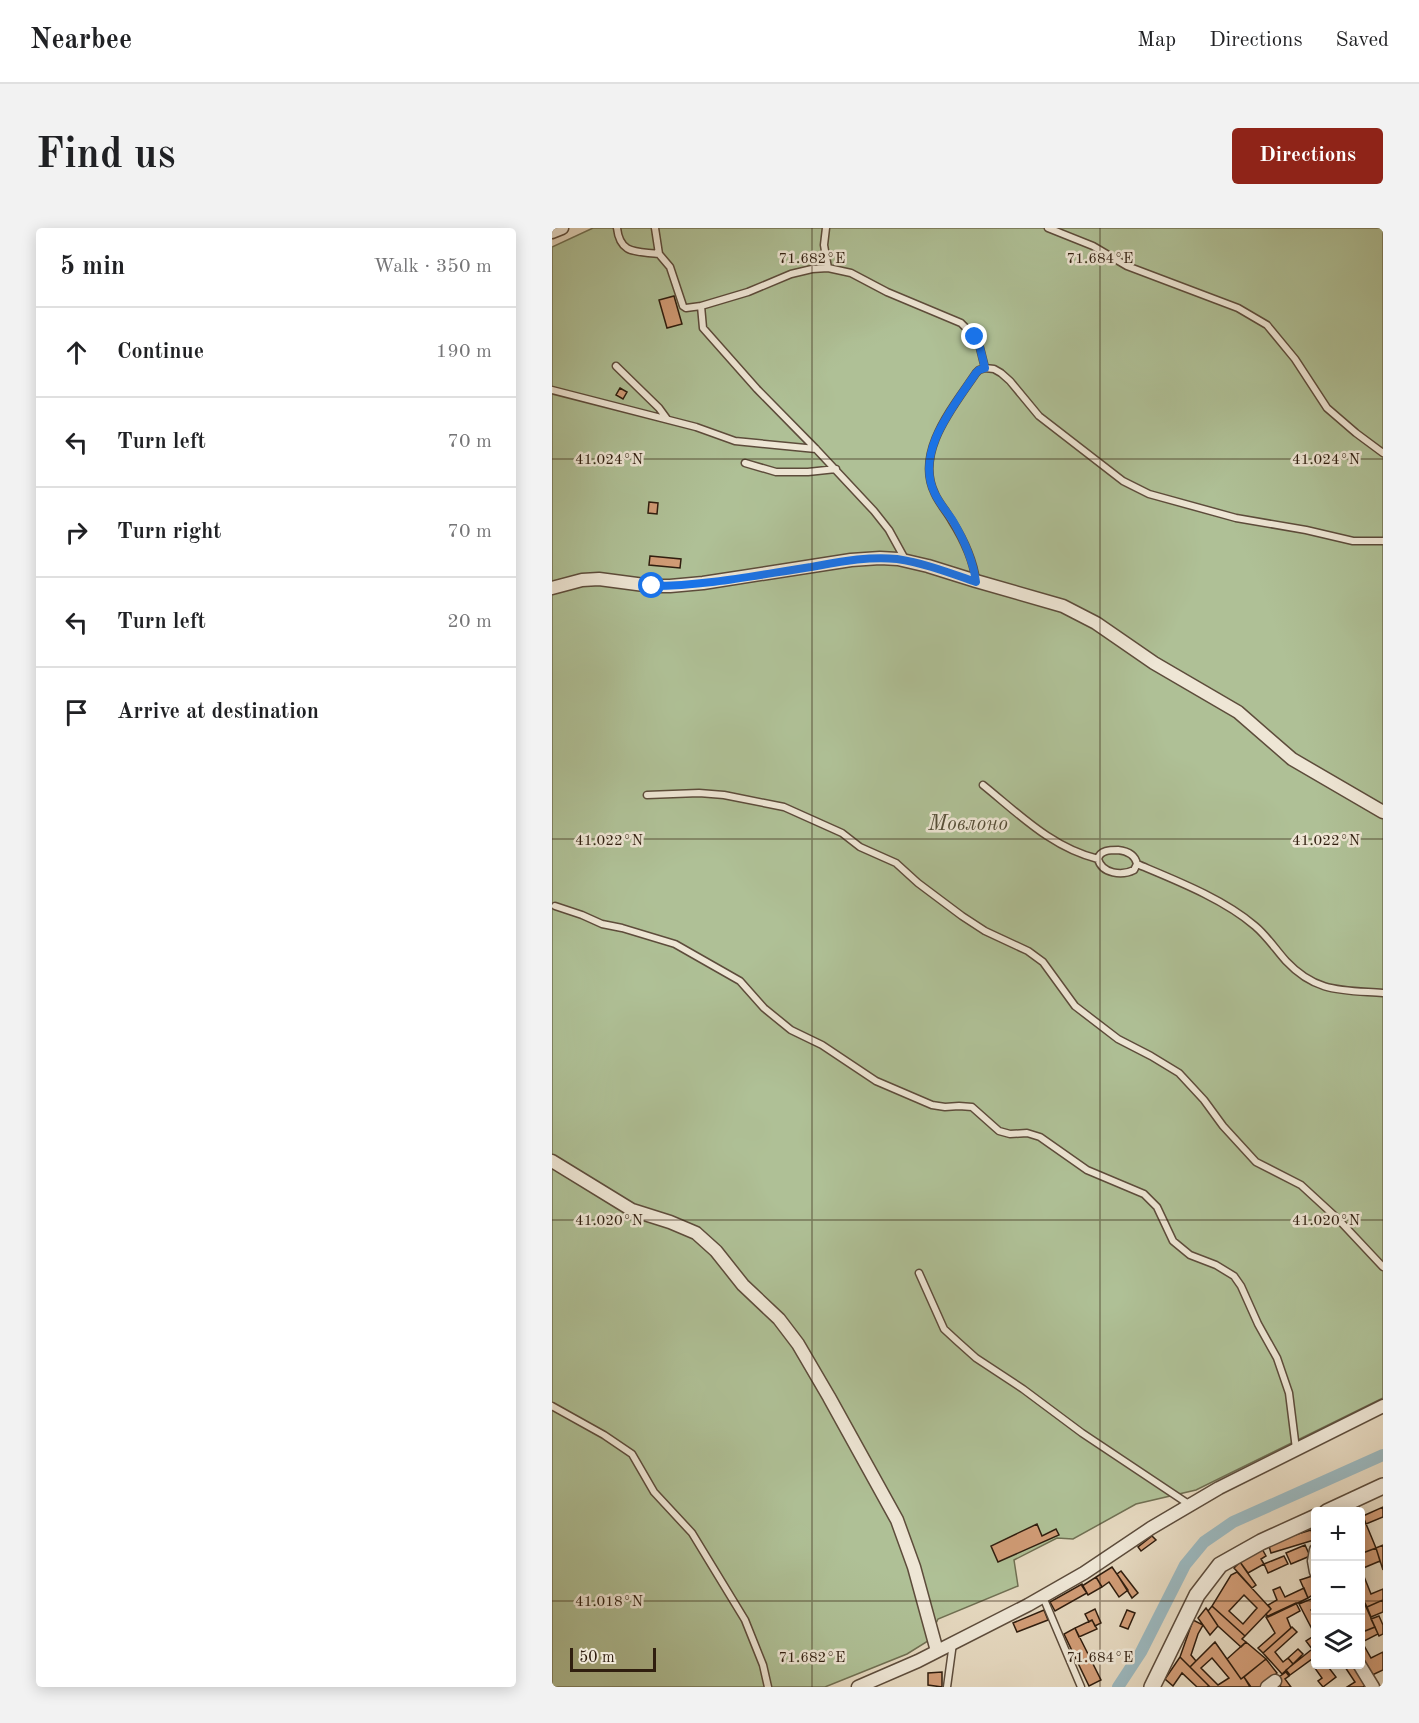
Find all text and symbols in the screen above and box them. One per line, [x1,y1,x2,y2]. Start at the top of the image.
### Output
text: Nearbee [30,27,132,55]
text: Map [1137,30,1176,51]
text: Directions [1209,30,1303,51]
text: Saved [1336,30,1389,51]
button: Directions [1232,128,1383,184]
text: Find us [36,135,175,177]
text: 71.682°E [779,252,845,267]
text: 71.684°E [1067,252,1133,267]
text: 5 min [60,254,125,280]
text: Walk · 350 m [373,257,492,277]
route end [961,323,987,349]
icon: ahead [60,336,93,369]
text: Continue [117,341,204,363]
text: 190 m [436,342,492,362]
icon: left [60,426,93,459]
text: Turn left [117,431,206,453]
text: 70 m [447,432,492,452]
text: 41.024°N [575,453,643,468]
text: 41.024°N [1292,453,1360,468]
icon: right [60,516,93,549]
text: Turn right [117,521,221,543]
text: 70 m [447,522,492,542]
route start [638,572,664,598]
icon: left [60,606,93,639]
text: Turn left [117,611,206,633]
text: 20 m [447,612,492,632]
icon: arrive [60,696,93,729]
text: Arrive at destination [117,701,319,723]
park label: Мовлоно [927,814,1008,835]
text: 41.022°N [575,834,643,849]
text: 41.022°N [1292,834,1360,849]
text: 41.020°N [575,1214,643,1229]
text: 41.020°N [1292,1214,1360,1229]
map controls [1311,1507,1365,1669]
button: + [1311,1507,1365,1561]
button: − [1311,1561,1365,1615]
text: 41.018°N [575,1595,643,1610]
button: layers [1311,1615,1365,1669]
scale bar [570,1645,656,1672]
text: 50 m [579,1650,615,1666]
text: 71.682°E [779,1651,845,1666]
text: 71.684°E [1067,1651,1133,1666]

